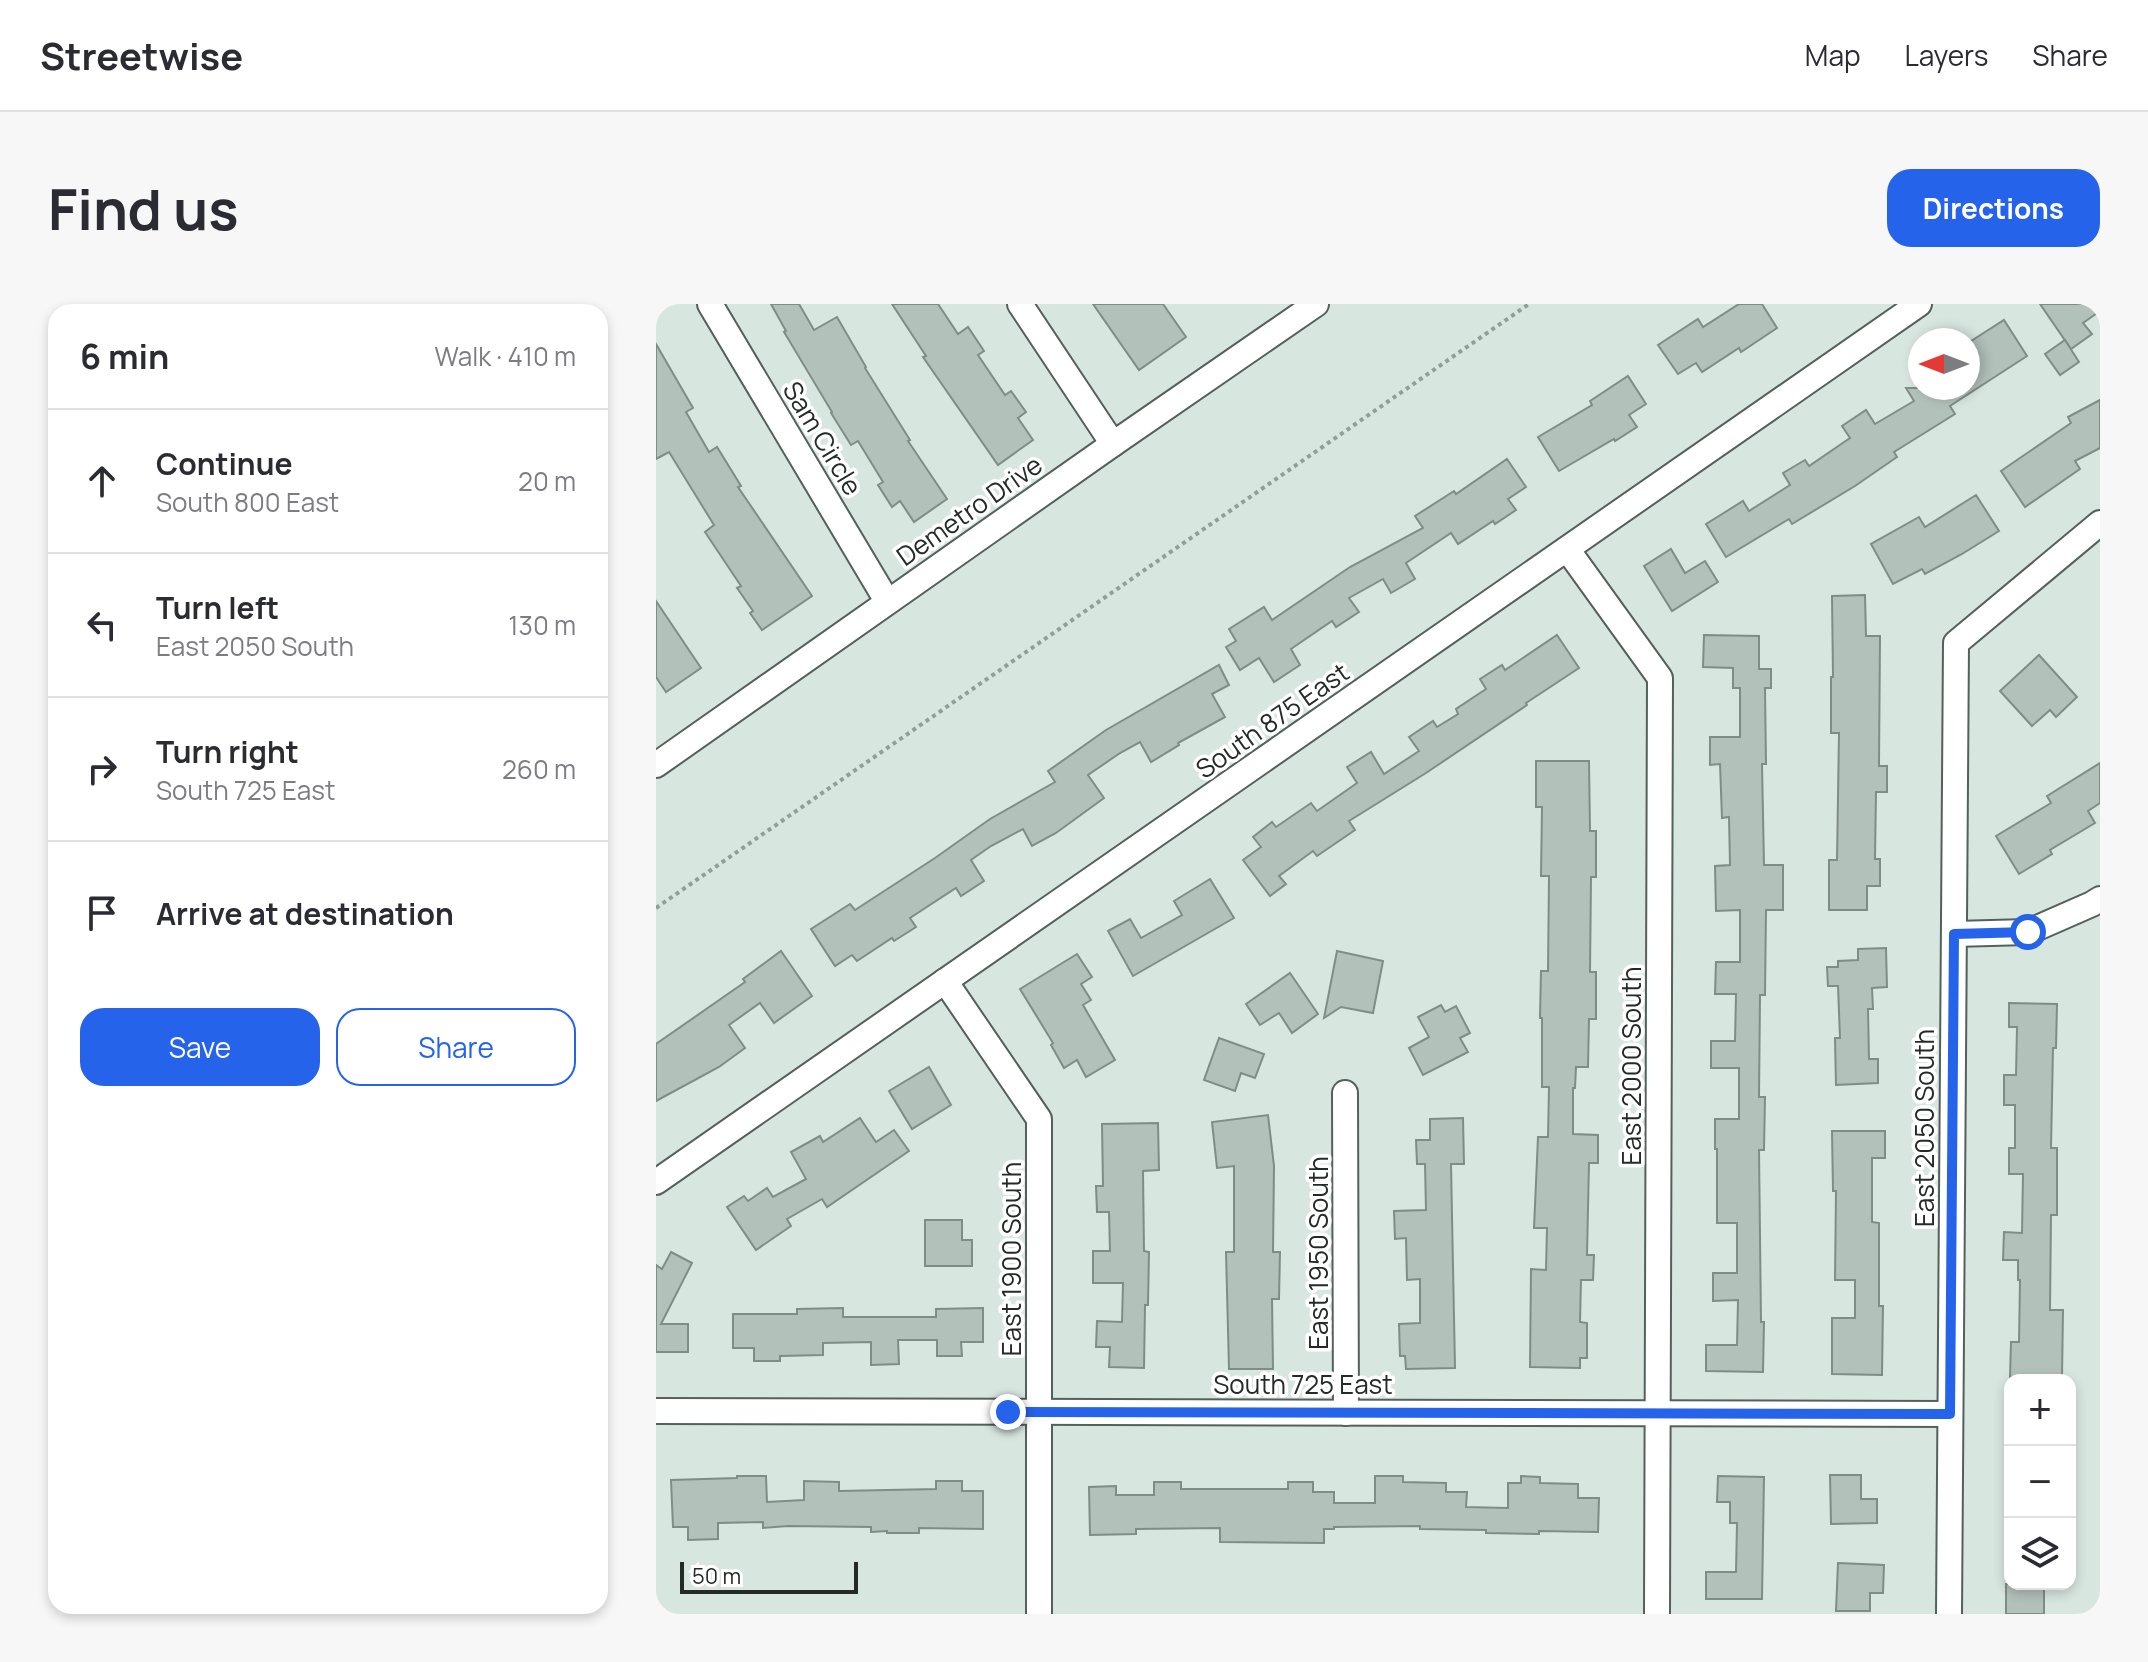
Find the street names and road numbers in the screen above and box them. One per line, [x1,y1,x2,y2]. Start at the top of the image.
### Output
street label: Sam Circle [775,374,871,502]
street label: Demetro Drive [889,446,1049,574]
street label: South 875 East [1188,654,1356,786]
street label: East 2000 South [1613,967,1649,1165]
street label: East 2050 South [1906,1029,1942,1227]
street label: East 1950 South [1300,1156,1336,1350]
street label: East 1900 South [993,1162,1029,1356]
street label: South 725 East [1213,1366,1393,1402]

